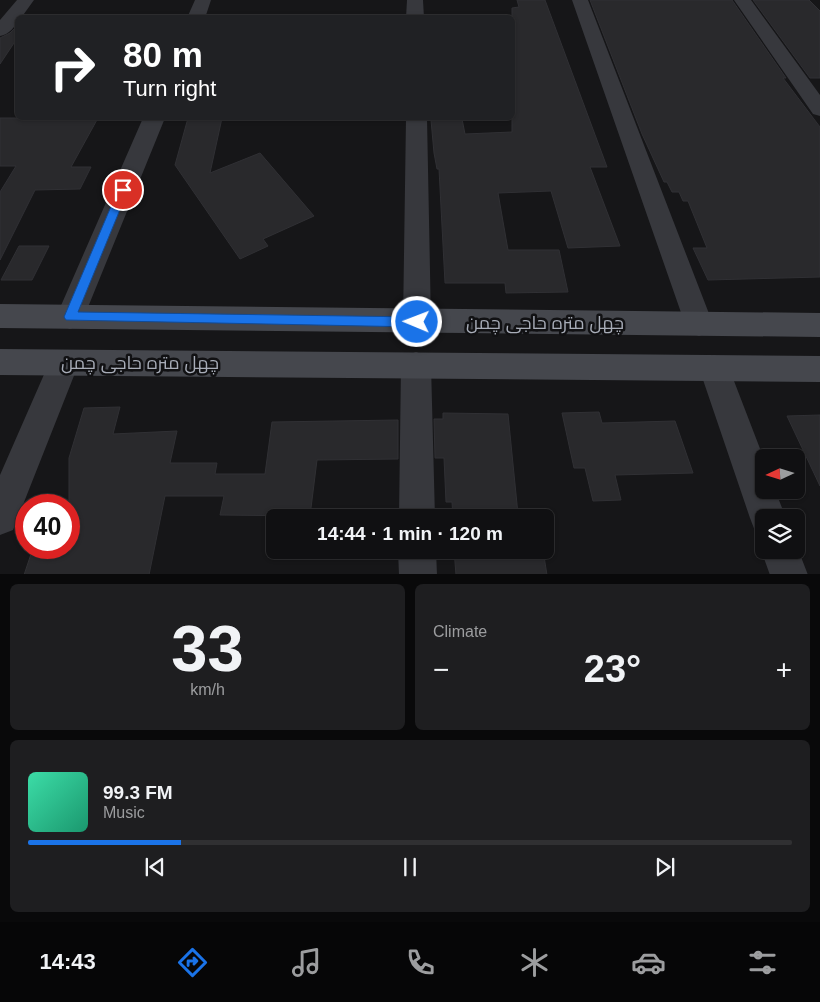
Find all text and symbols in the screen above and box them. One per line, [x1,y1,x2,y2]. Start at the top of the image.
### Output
icon: right [40,35,105,100]
text: 80 m [123,35,203,74]
text: Turn right [123,76,216,101]
pin [102,169,144,211]
icon: arrive [109,176,137,204]
position arrow [390,295,442,347]
street label: چهل متره حاجی چمن [466,313,624,335]
street label: چهل متره حاجی چمن [61,353,219,375]
north arrow [755,449,805,499]
map controls [755,449,805,559]
speed limit sign: 40 [15,494,80,559]
button: layers [755,509,805,559]
text: 14:44 · 1 min · 120 m [317,523,503,544]
text: 33 [171,612,244,685]
text: Climate [433,623,487,640]
text: 23° [584,648,641,690]
text: − [433,654,449,685]
text: + [776,654,792,685]
text: km/h [190,681,225,698]
text: 99.3 FM [103,782,173,803]
text: Music [103,804,145,821]
icon: previous [141,853,169,881]
icon: pause [396,853,424,881]
icon: next [651,853,679,881]
icon: directions [175,945,210,980]
icon: music [289,945,324,980]
icon: phone [403,945,438,980]
icon: climate [517,945,552,980]
icon: car [631,945,666,980]
icon: filters [745,945,780,980]
text: 14:43 [40,949,96,974]

